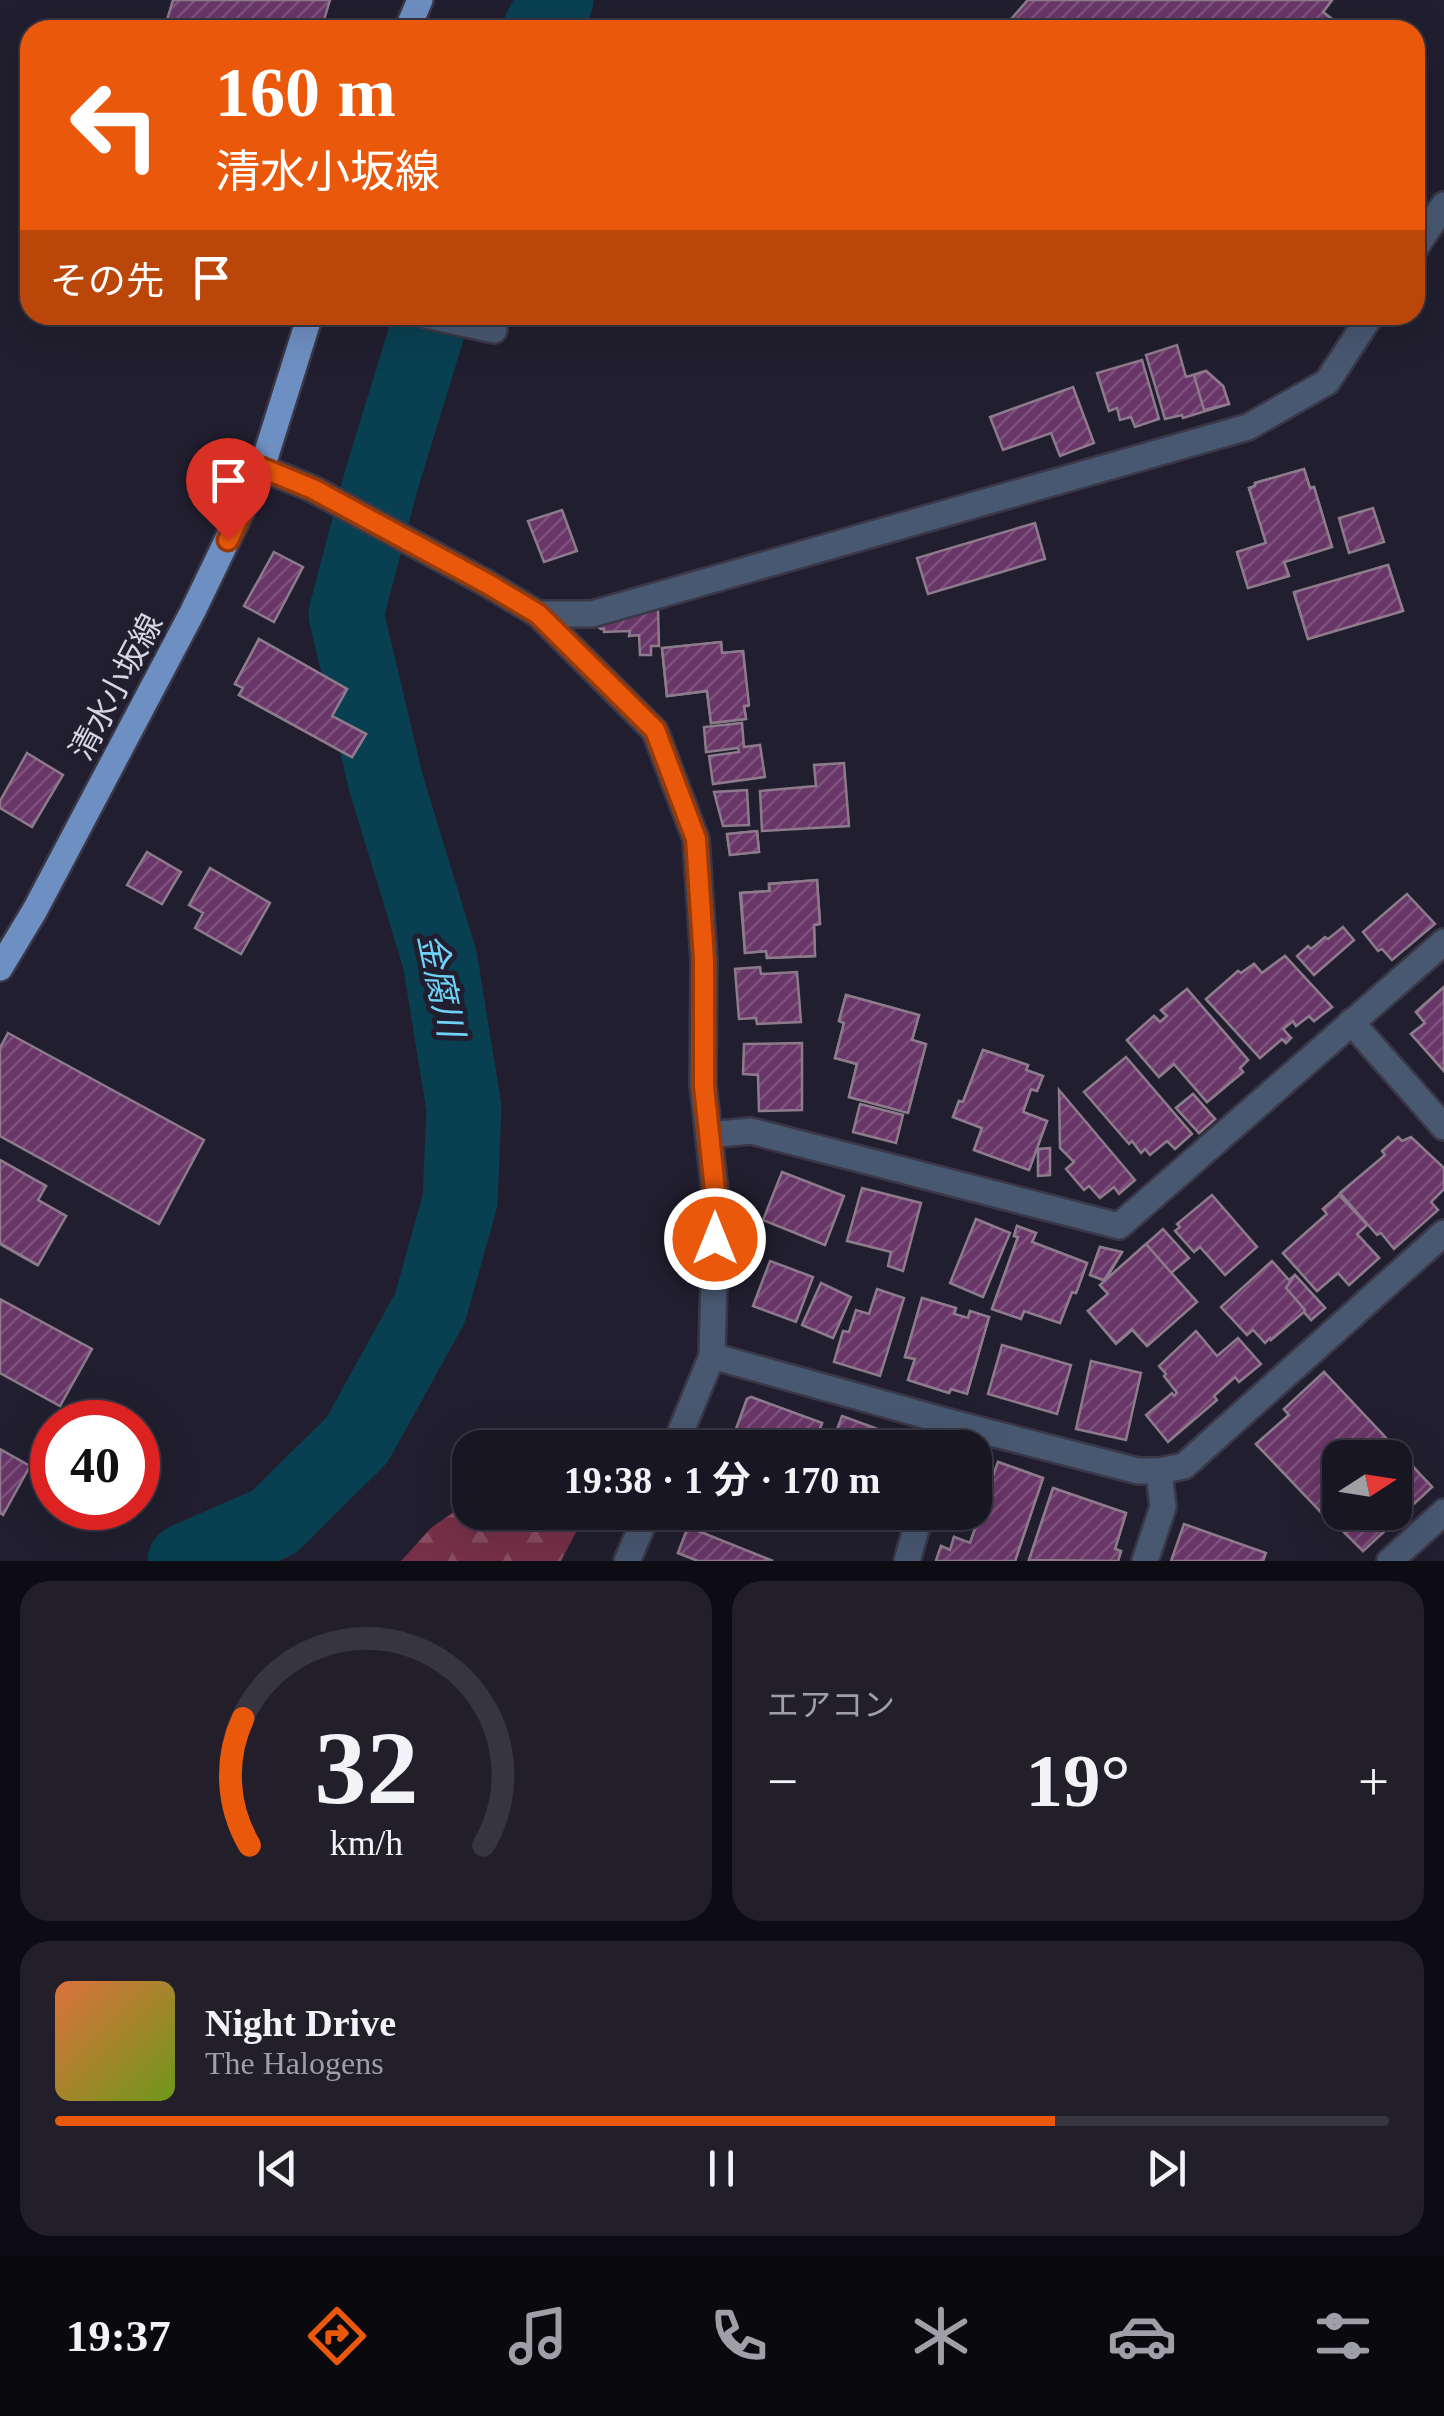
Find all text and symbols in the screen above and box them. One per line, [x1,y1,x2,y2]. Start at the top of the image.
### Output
text: 160 m [215,54,396,131]
icon: left [50,60,180,190]
text: 清水小坂線 [215,147,440,197]
icon: arrive [184,250,239,305]
text: その先 [50,260,164,302]
pin [186,438,271,541]
icon: arrive [201,453,256,508]
street label: 清水小坂線 [63,608,169,766]
water label: 金腐川 [411,930,471,1044]
position arrow [663,1187,767,1291]
speed limit sign: 40 [30,1400,160,1530]
north arrow [1322,1440,1412,1530]
map controls [1322,1440,1412,1530]
text: 19:38 · 1 分 · 170 m [564,1459,880,1501]
text: エアコン [767,1687,895,1723]
text: 32 [314,1710,418,1825]
text: 19° [1026,1739,1131,1822]
text: − [767,1751,798,1812]
text: + [1358,1751,1389,1812]
text: km/h [329,1823,403,1863]
text: Night Drive [205,2002,396,2044]
text: The Halogens [205,2045,384,2081]
icon: previous [250,2141,305,2196]
icon: pause [694,2141,749,2196]
icon: next [1139,2141,1194,2196]
icon: directions [302,2301,372,2371]
icon: music [503,2301,573,2371]
icon: phone [704,2301,774,2371]
icon: climate [906,2301,976,2371]
icon: car [1107,2301,1177,2371]
icon: filters [1308,2301,1378,2371]
text: 19:37 [66,2311,171,2361]

